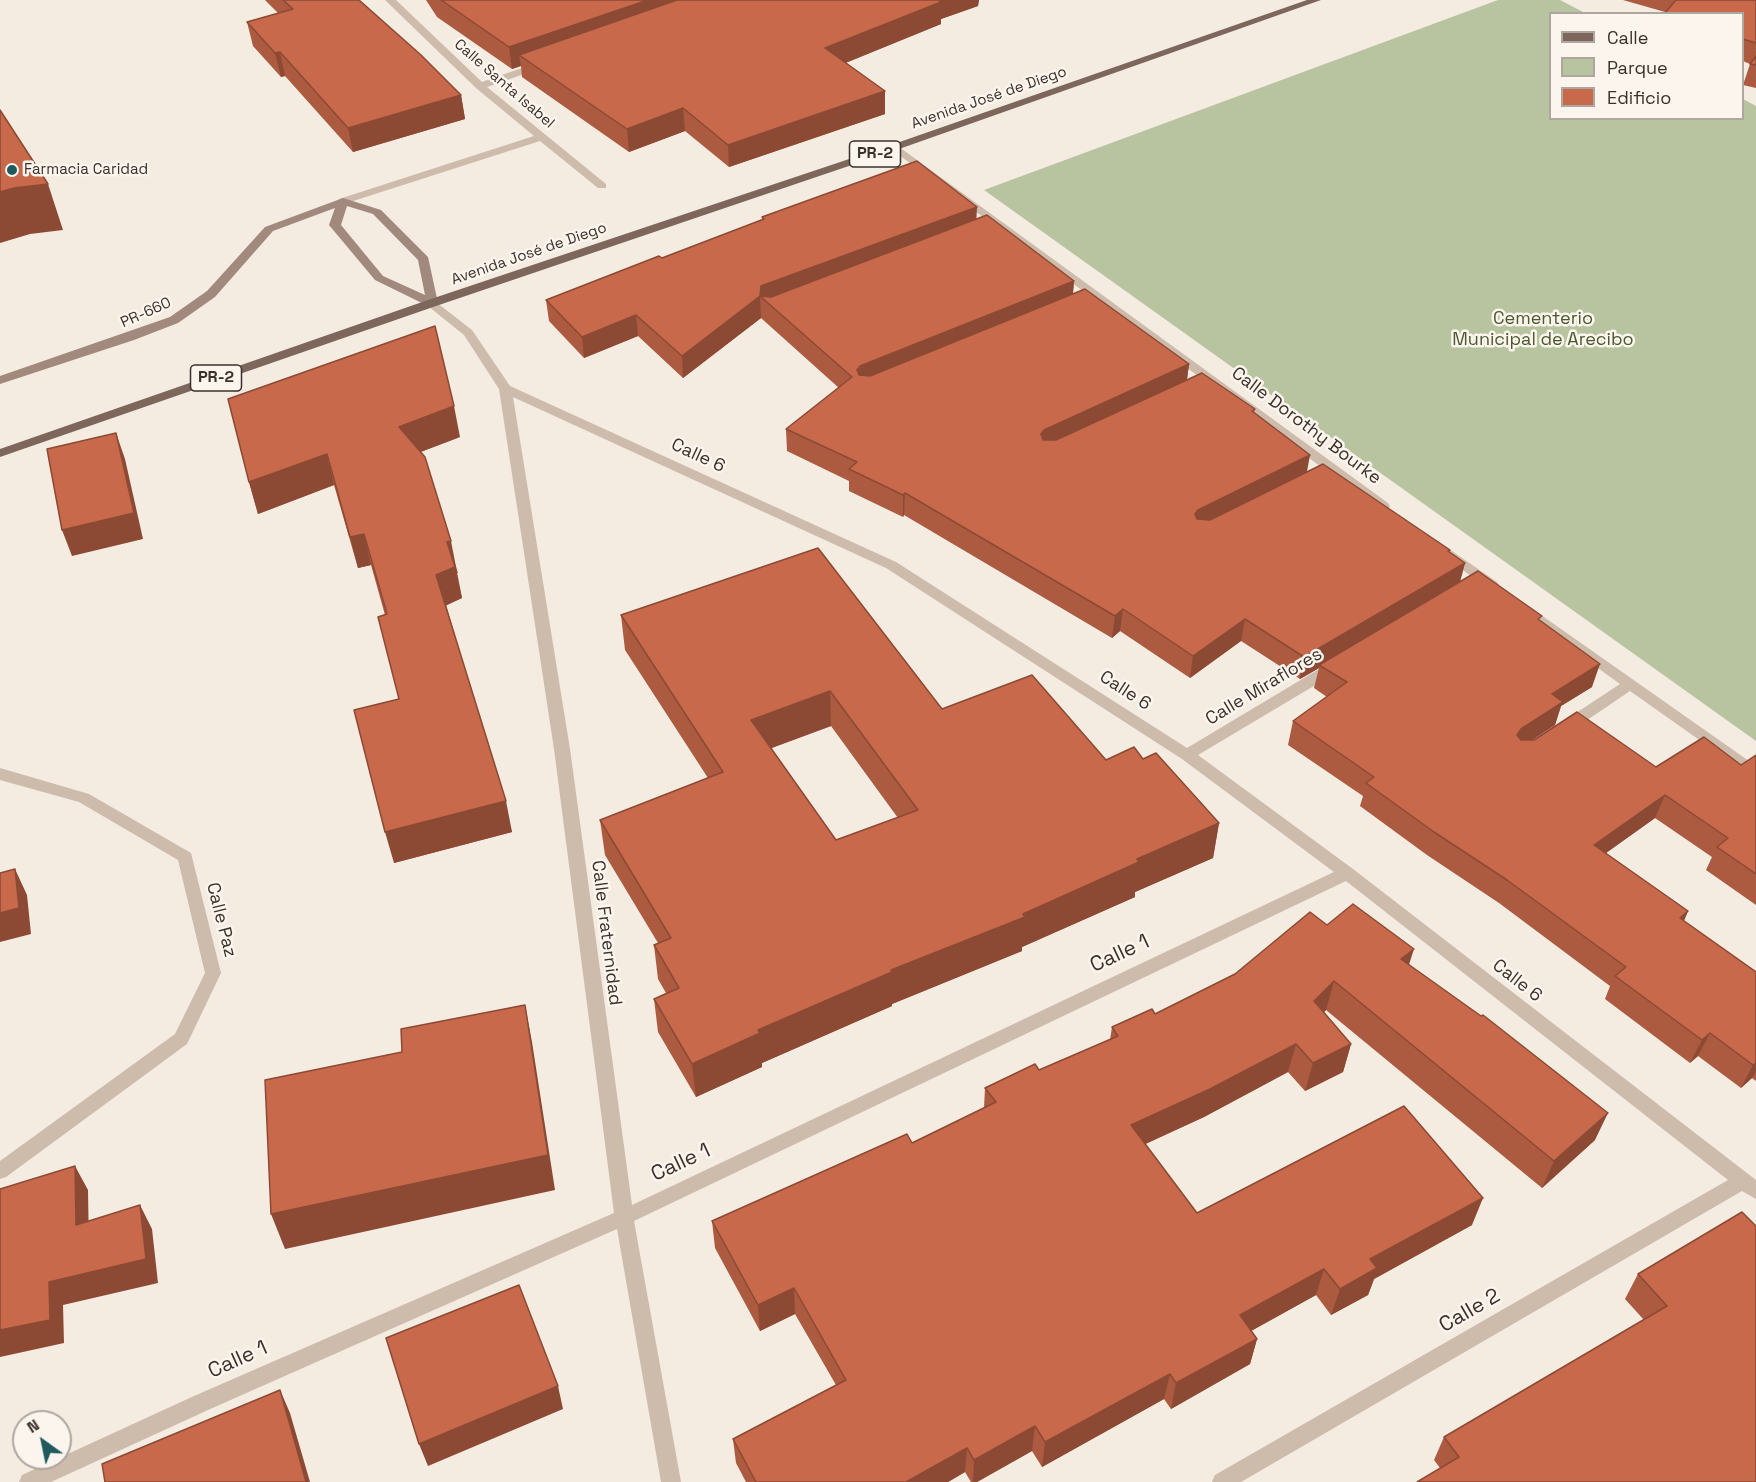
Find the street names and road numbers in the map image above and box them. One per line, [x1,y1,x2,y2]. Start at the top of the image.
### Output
street label: Calle Santa Isabel [450,36,558,132]
street label: Avenida José de Diego [909,63,1069,133]
road number: PR-2 [850,141,900,167]
street label: Avenida José de Diego [449,219,609,289]
street label: PR-660 [118,294,174,332]
street label: Calle Dorothy Bourke [1227,363,1385,489]
road number: PR-2 [190,365,242,391]
street label: Calle 6 [668,434,728,478]
street label: Calle Miraflores [1202,644,1326,730]
street label: Calle 6 [1095,666,1155,716]
street label: Calle Fraternidad [586,859,626,1007]
street label: Calle Paz [201,880,241,960]
street label: Calle 1 [1086,929,1154,979]
street label: Calle 6 [1488,955,1546,1007]
street label: Calle 1 [647,1138,715,1188]
street label: Calle 2 [1435,1284,1505,1338]
street label: Calle 1 [204,1336,272,1384]

